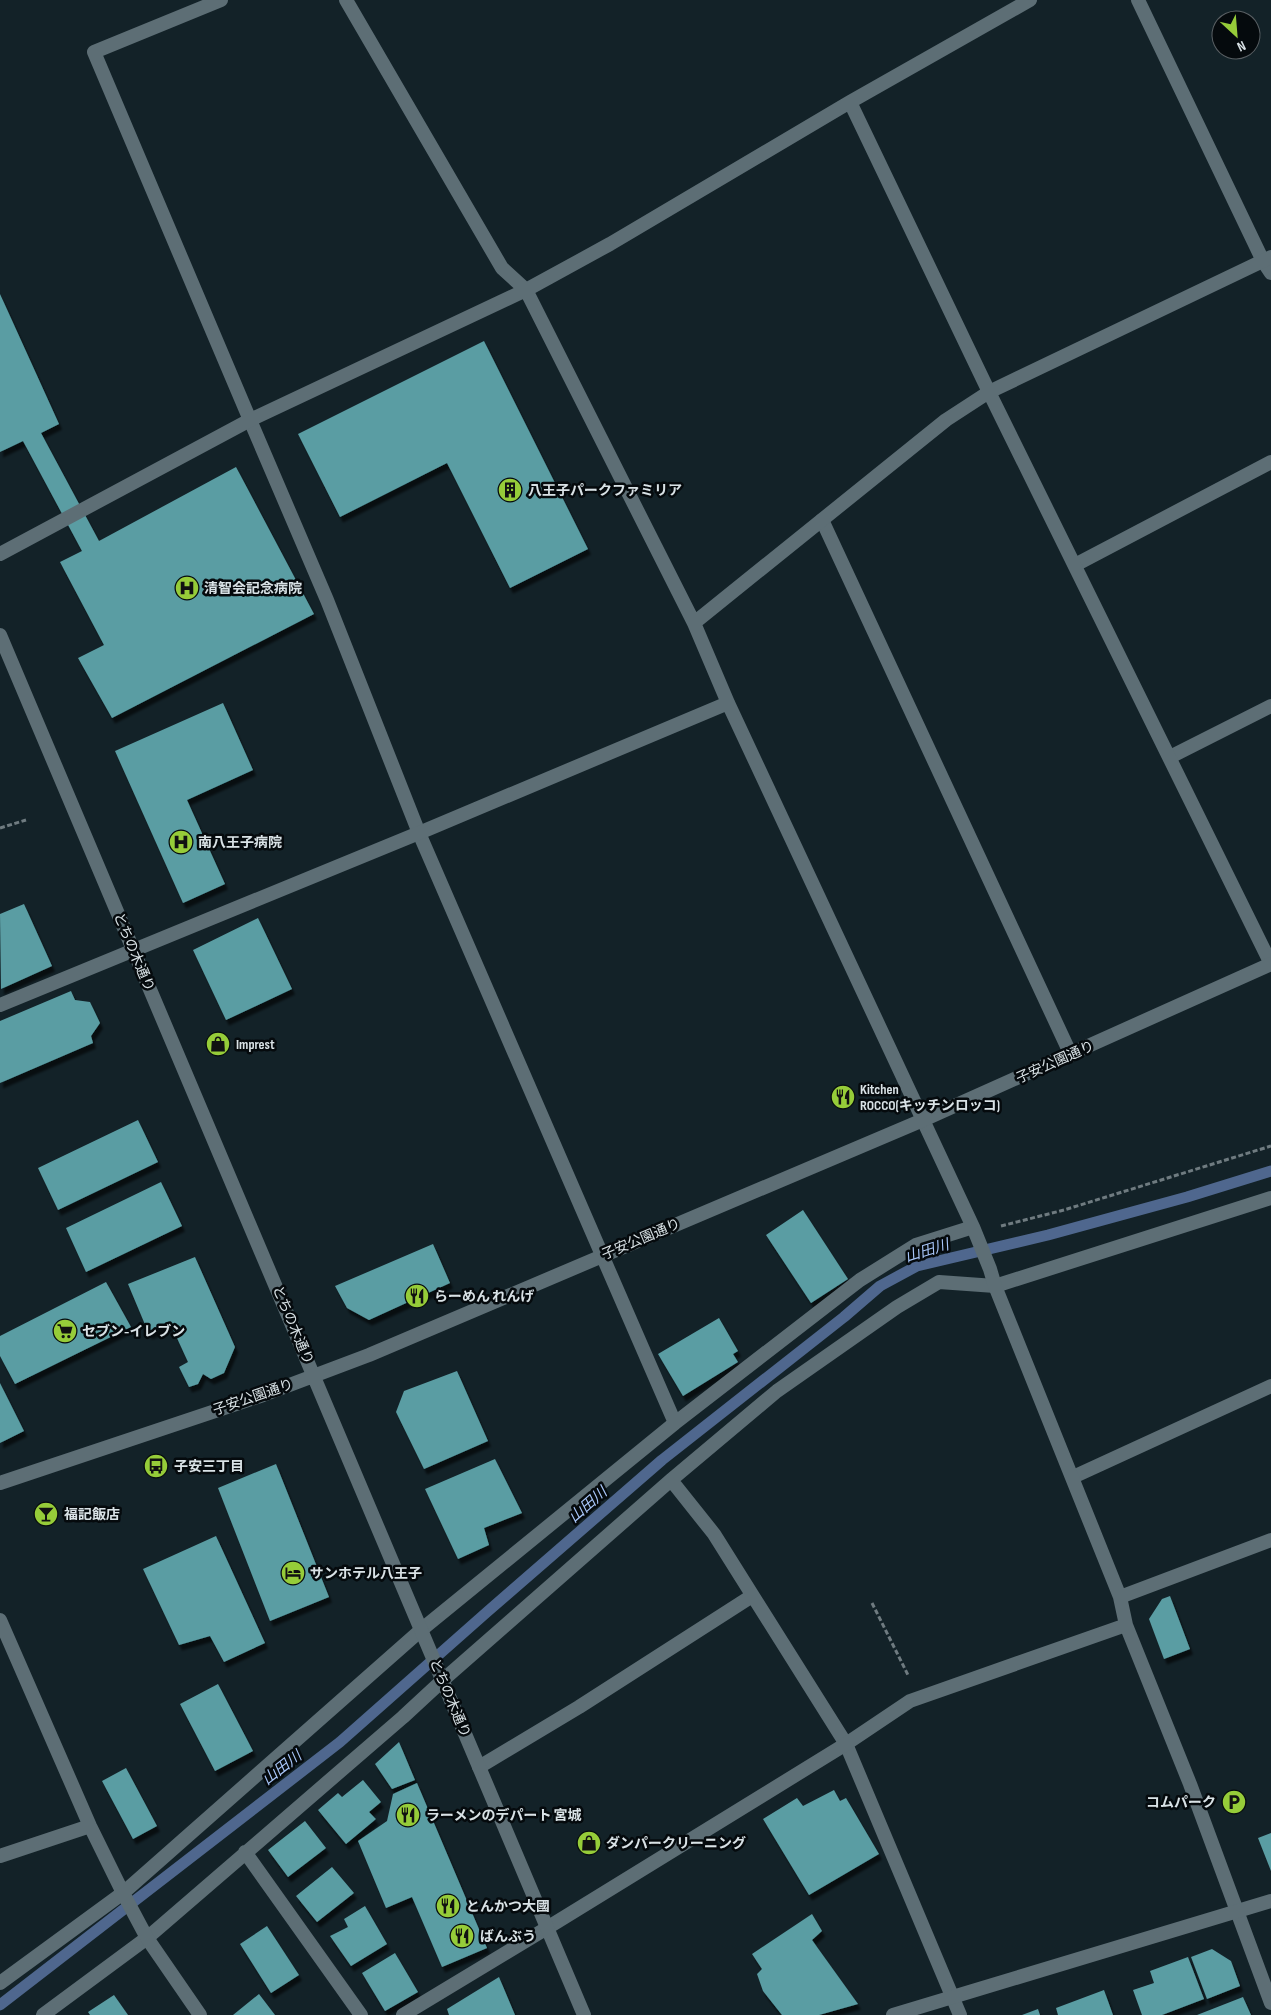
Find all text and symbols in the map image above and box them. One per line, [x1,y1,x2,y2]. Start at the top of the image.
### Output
north arrow [1211,10,1261,60]
text: N [1234,37,1249,56]
building icon: 八王子パークファミリア [497,477,523,503]
place label: 八王子パークファミリア [528,482,682,499]
hospital icon: 清智会記念病院 [174,575,200,601]
place label: 清智会記念病院 [204,580,302,597]
hospital icon: 南八王子病院 [168,829,194,855]
place label: 南八王子病院 [198,834,282,851]
street label: とちの木通り [110,910,158,994]
shop icon: Imprest [205,1031,231,1057]
place label: Imprest [236,1036,275,1053]
street label: 子安公園通り [1013,1037,1097,1087]
place label: Kitchen ROCCO(キッチンロッコ) [860,1081,1000,1114]
restaurant icon: Kitchen ROCCO(キッチンロッコ) [830,1084,856,1110]
street label: 子安公園通り [599,1215,683,1263]
water label: 山田川 [903,1235,953,1267]
street label: とちの木通り [269,1283,317,1367]
restaurant icon: らーめん れんげ [404,1283,430,1309]
place label: らーめん れんげ [434,1288,534,1305]
supermarket icon: セブン-イレブン [52,1318,78,1344]
place label: セブン-イレブン [82,1323,185,1340]
street label: 子安公園通り [211,1375,295,1419]
bus stop icon: 子安三丁目 [143,1453,169,1479]
place label: 子安三丁目 [174,1458,244,1475]
water label: 山田川 [565,1482,613,1527]
bar icon: 福記飯店 [33,1501,59,1527]
place label: 福記飯店 [64,1506,120,1523]
hotel icon: サンホテル八王子 [280,1560,306,1586]
place label: サンホテル八王子 [310,1565,422,1582]
street label: とちの木通り [426,1656,474,1740]
water label: 山田川 [258,1745,307,1789]
parking icon: コムパーク [1221,1789,1247,1815]
place label: コムパーク [1146,1794,1216,1811]
restaurant icon: ラーメンのデパート 宮城 [395,1802,421,1828]
place label: ラーメンのデパート 宮城 [426,1807,582,1824]
shop icon: ダンパークリーニング [576,1830,602,1856]
place label: ダンパークリーニング [606,1835,746,1852]
restaurant icon: とんかつ大國 [435,1893,461,1919]
place label: とんかつ大國 [466,1898,550,1915]
restaurant icon: ばんぶう [449,1923,475,1949]
place label: ばんぶう [480,1928,536,1945]

